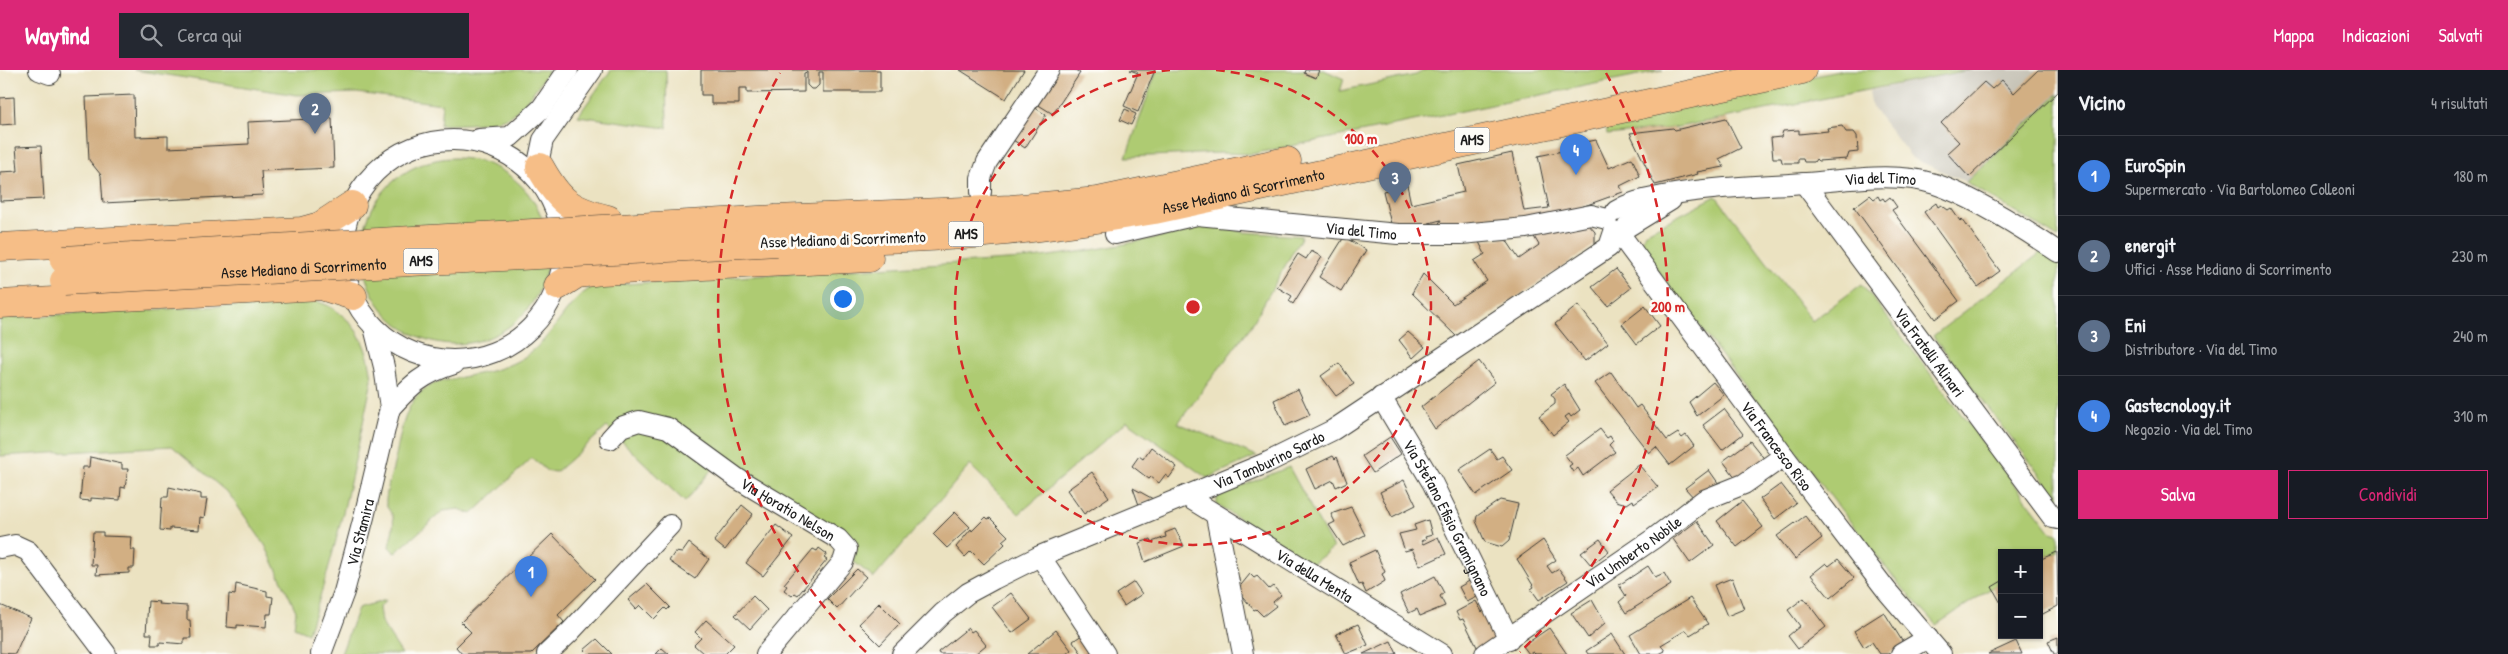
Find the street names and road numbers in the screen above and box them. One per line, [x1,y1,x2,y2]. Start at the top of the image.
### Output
road number: AMS [1454,128,1490,152]
street label: Asse Mediano di Scorrimento [1160,162,1327,219]
street label: Via del Timo [1844,166,1918,190]
street label: Via del Timo [1324,216,1398,245]
road number: AMS [948,222,984,246]
street label: Asse Mediano di Scorrimento [760,225,927,253]
road number: AMS [404,248,438,274]
street label: Asse Mediano di Scorrimento [220,252,387,283]
street label: Via Fratelli Alinari [1889,303,1970,401]
street label: Via Francesco Riso [1736,397,1818,496]
street label: Via Tamburino Sardo [1210,425,1328,495]
street label: Via Stefano Efisio Gramignano [1398,435,1497,600]
street label: Via Horatio Nelson [736,472,840,546]
street label: Via Stamira [340,496,379,568]
street label: Via Umberto Nobile [1581,510,1686,593]
street label: Via della Menta [1272,543,1357,608]

